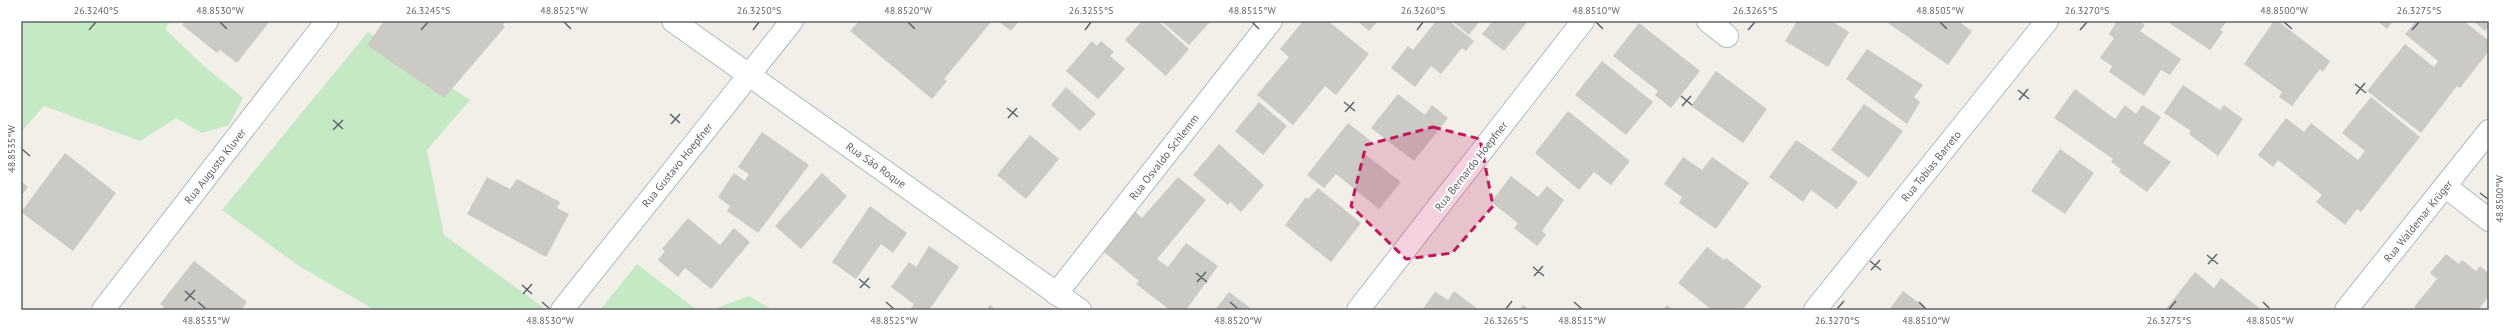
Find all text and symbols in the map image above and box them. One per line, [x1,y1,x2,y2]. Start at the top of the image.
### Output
text: 26.3240°S [74,4,118,17]
text: 48.8530°W [196,4,244,17]
text: 26.3245°S [406,4,450,17]
text: 48.8525°W [540,4,588,17]
text: 26.3250°S [737,4,781,17]
text: 48.8520°W [884,4,932,17]
text: 26.3255°S [1069,4,1113,17]
text: 48.8515°W [1228,4,1276,17]
text: 26.3260°S [1401,4,1445,17]
text: 48.8510°W [1572,4,1620,17]
text: 26.3265°S [1733,4,1777,17]
text: 48.8505°W [1916,4,1964,17]
text: 26.3270°S [2065,4,2109,17]
text: 48.8500°W [2260,4,2308,17]
text: 26.3275°S [2397,4,2441,17]
street label: Rua Osvaldo Schlemm [1126,111,1202,203]
street label: Rua Bernardo Hoepfner [1432,118,1511,214]
street label: Rua Gustavo Hoepfner [639,120,716,210]
text: 48.8535°W [5,125,18,173]
street label: Rua Augusto Kluver [181,125,249,207]
street label: Rua Tobias Barreto [1898,128,1964,204]
street label: Rua São Roque [843,139,909,191]
text: 48.8500°W [2493,175,2506,223]
street label: Rua Waldemar Krüger [2381,177,2456,265]
text: 48.8535°W [182,314,230,327]
text: 48.8530°W [526,314,574,327]
text: 48.8525°W [870,314,918,327]
text: 48.8520°W [1214,314,1262,327]
text: 26.3265°S [1484,314,1528,327]
text: 48.8515°W [1558,314,1606,327]
text: 26.3270°S [1815,314,1859,327]
text: 48.8510°W [1902,314,1950,327]
text: 26.3275°S [2147,314,2191,327]
text: 48.8505°W [2246,314,2294,327]

